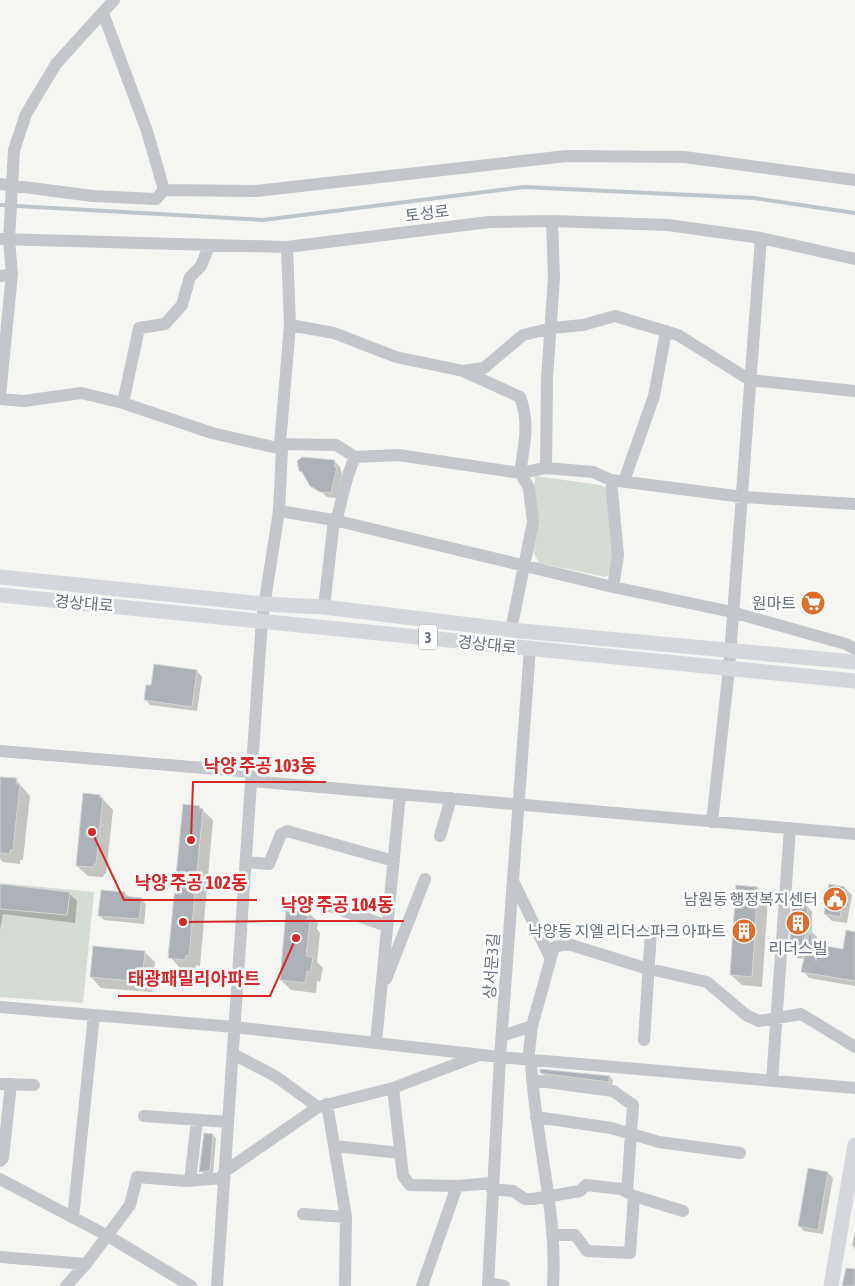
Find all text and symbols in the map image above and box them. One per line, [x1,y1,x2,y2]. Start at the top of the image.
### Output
street label: 토성로 [404,201,450,225]
supermarket icon: 원마트 [800,590,826,616]
street label: 경상대로 [54,591,114,615]
place label: 원마트 [752,594,796,612]
road number: 3 [419,624,437,650]
street label: 경상대로 [457,632,517,656]
callout: 낙양 주공 103동 [193,749,326,782]
text: 낙양 주공 103동 [203,755,317,776]
callout: 낙양 주공 102동 [124,867,257,900]
text: 낙양 주공 102동 [134,872,248,893]
public building icon: 남원동 행정복지센터 [822,886,848,912]
callout: 낙양 주공 104동 [271,888,404,921]
place label: 남원동 행정복지센터 [683,890,818,908]
text: 낙양 주공 104동 [280,894,394,915]
building icon: 리더스빌 [785,910,811,936]
building icon: 낙양동 지엘 리더스파크 아파트 [731,918,757,944]
place label: 낙양동 지엘 리더스파크 아파트 [528,922,726,940]
street label: 상서문3길 [480,932,502,1000]
place label: 리더스빌 [769,939,827,957]
callout: 태광패밀리아파트 [118,963,270,996]
text: 태광패밀리아파트 [128,968,260,989]

